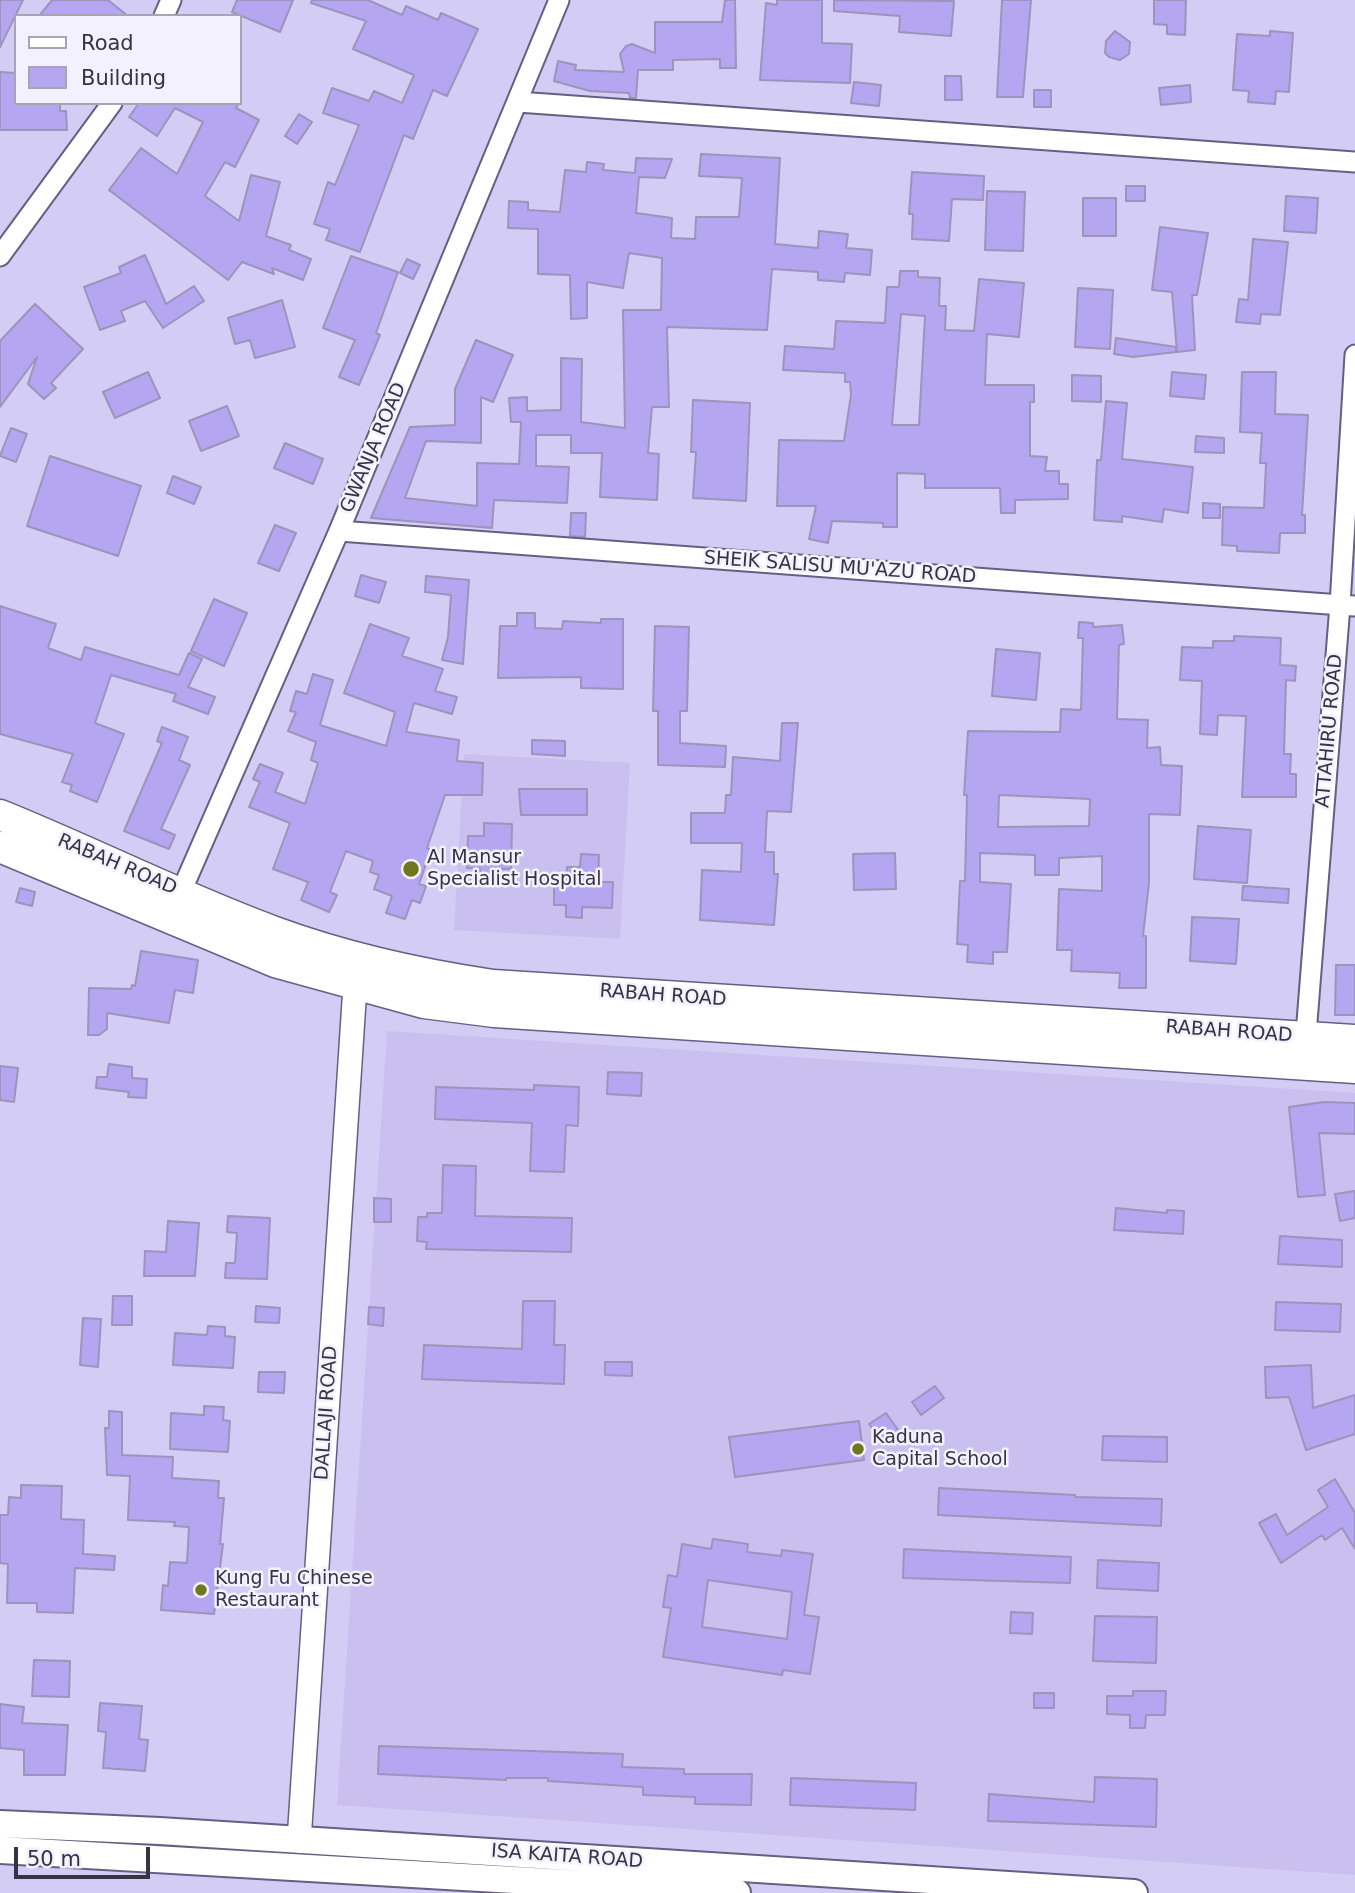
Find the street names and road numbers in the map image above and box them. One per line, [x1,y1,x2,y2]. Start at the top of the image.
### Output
street label: GWANJA ROAD [336,379,412,517]
street label: SHEIK SALISU MU'AZU ROAD [703,547,977,589]
street label: ATTAHIRU ROAD [1312,653,1348,809]
street label: RABAH ROAD [54,830,180,900]
street label: RABAH ROAD [599,980,727,1012]
street label: RABAH ROAD [1165,1016,1293,1048]
street label: DALLAJI ROAD [311,1345,343,1481]
street label: ISA KAITA ROAD [490,1840,644,1874]

